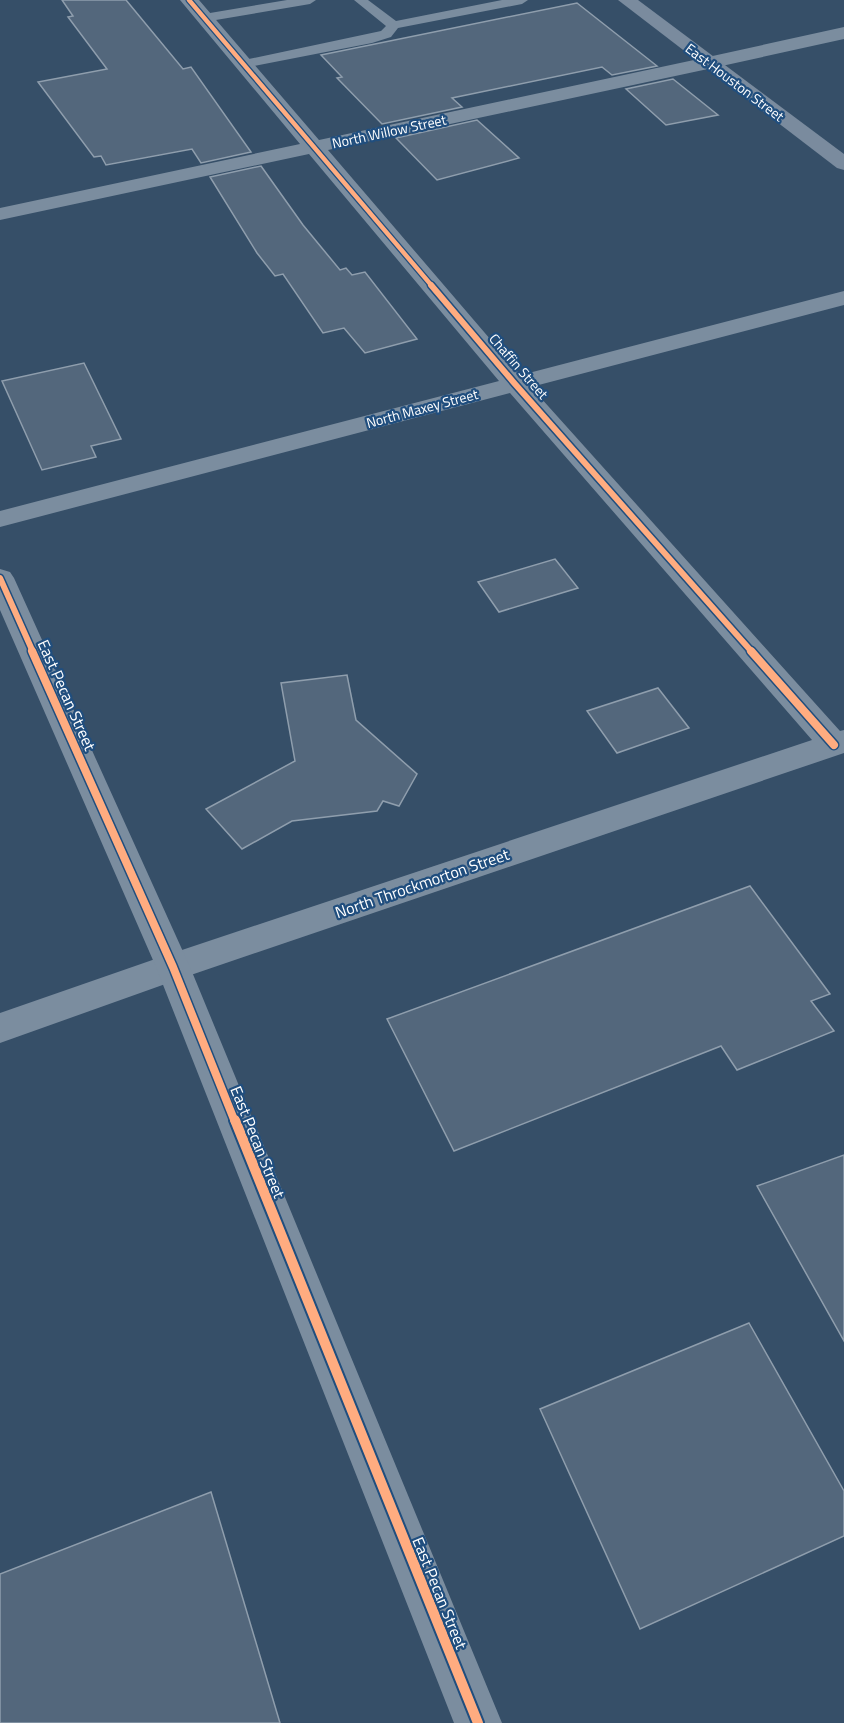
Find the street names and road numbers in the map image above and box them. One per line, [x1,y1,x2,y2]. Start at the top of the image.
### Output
street label: East Houston Street [681,38,789,126]
street label: North Willow Street [330,109,448,153]
street label: Chaffin Street [484,328,554,404]
street label: North Maxey Street [364,383,480,433]
street label: East Pecan Street [32,636,102,755]
street label: North Throckmorton Street [332,842,513,924]
street label: East Pecan Street [225,1082,292,1202]
street label: East Pecan Street [407,1533,474,1653]

